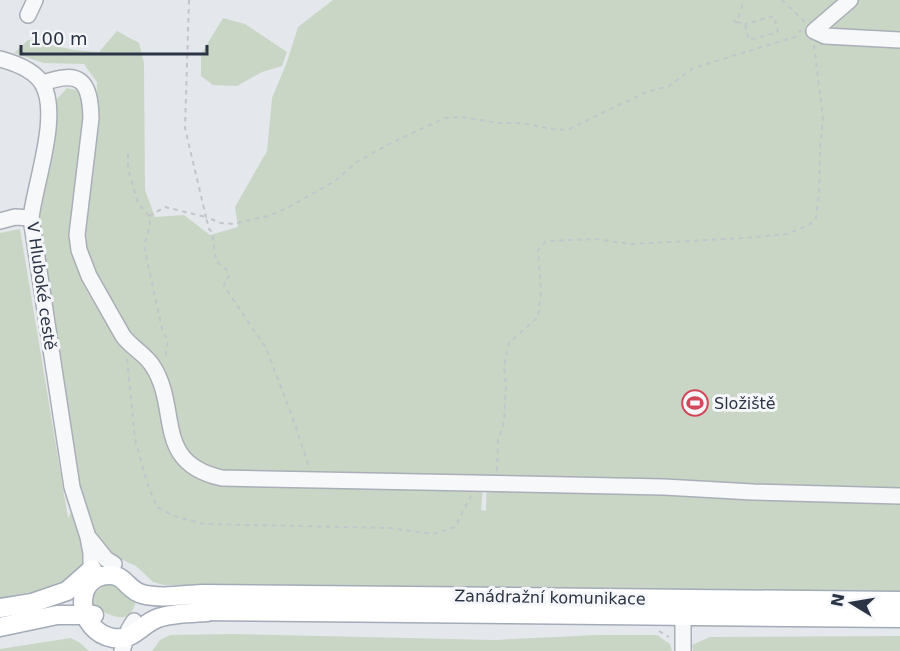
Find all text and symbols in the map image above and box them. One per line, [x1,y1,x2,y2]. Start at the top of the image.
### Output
scale bar [21,18,207,56]
text: 100 m [30,28,88,49]
street label: V Hluboké cestě [23,221,60,351]
sports icon: Složiště [680,388,710,418]
place label: Složiště [714,394,776,413]
north arrow [822,573,882,633]
street label: Zanádražní komunikace [454,586,646,609]
text: N [827,592,848,609]

